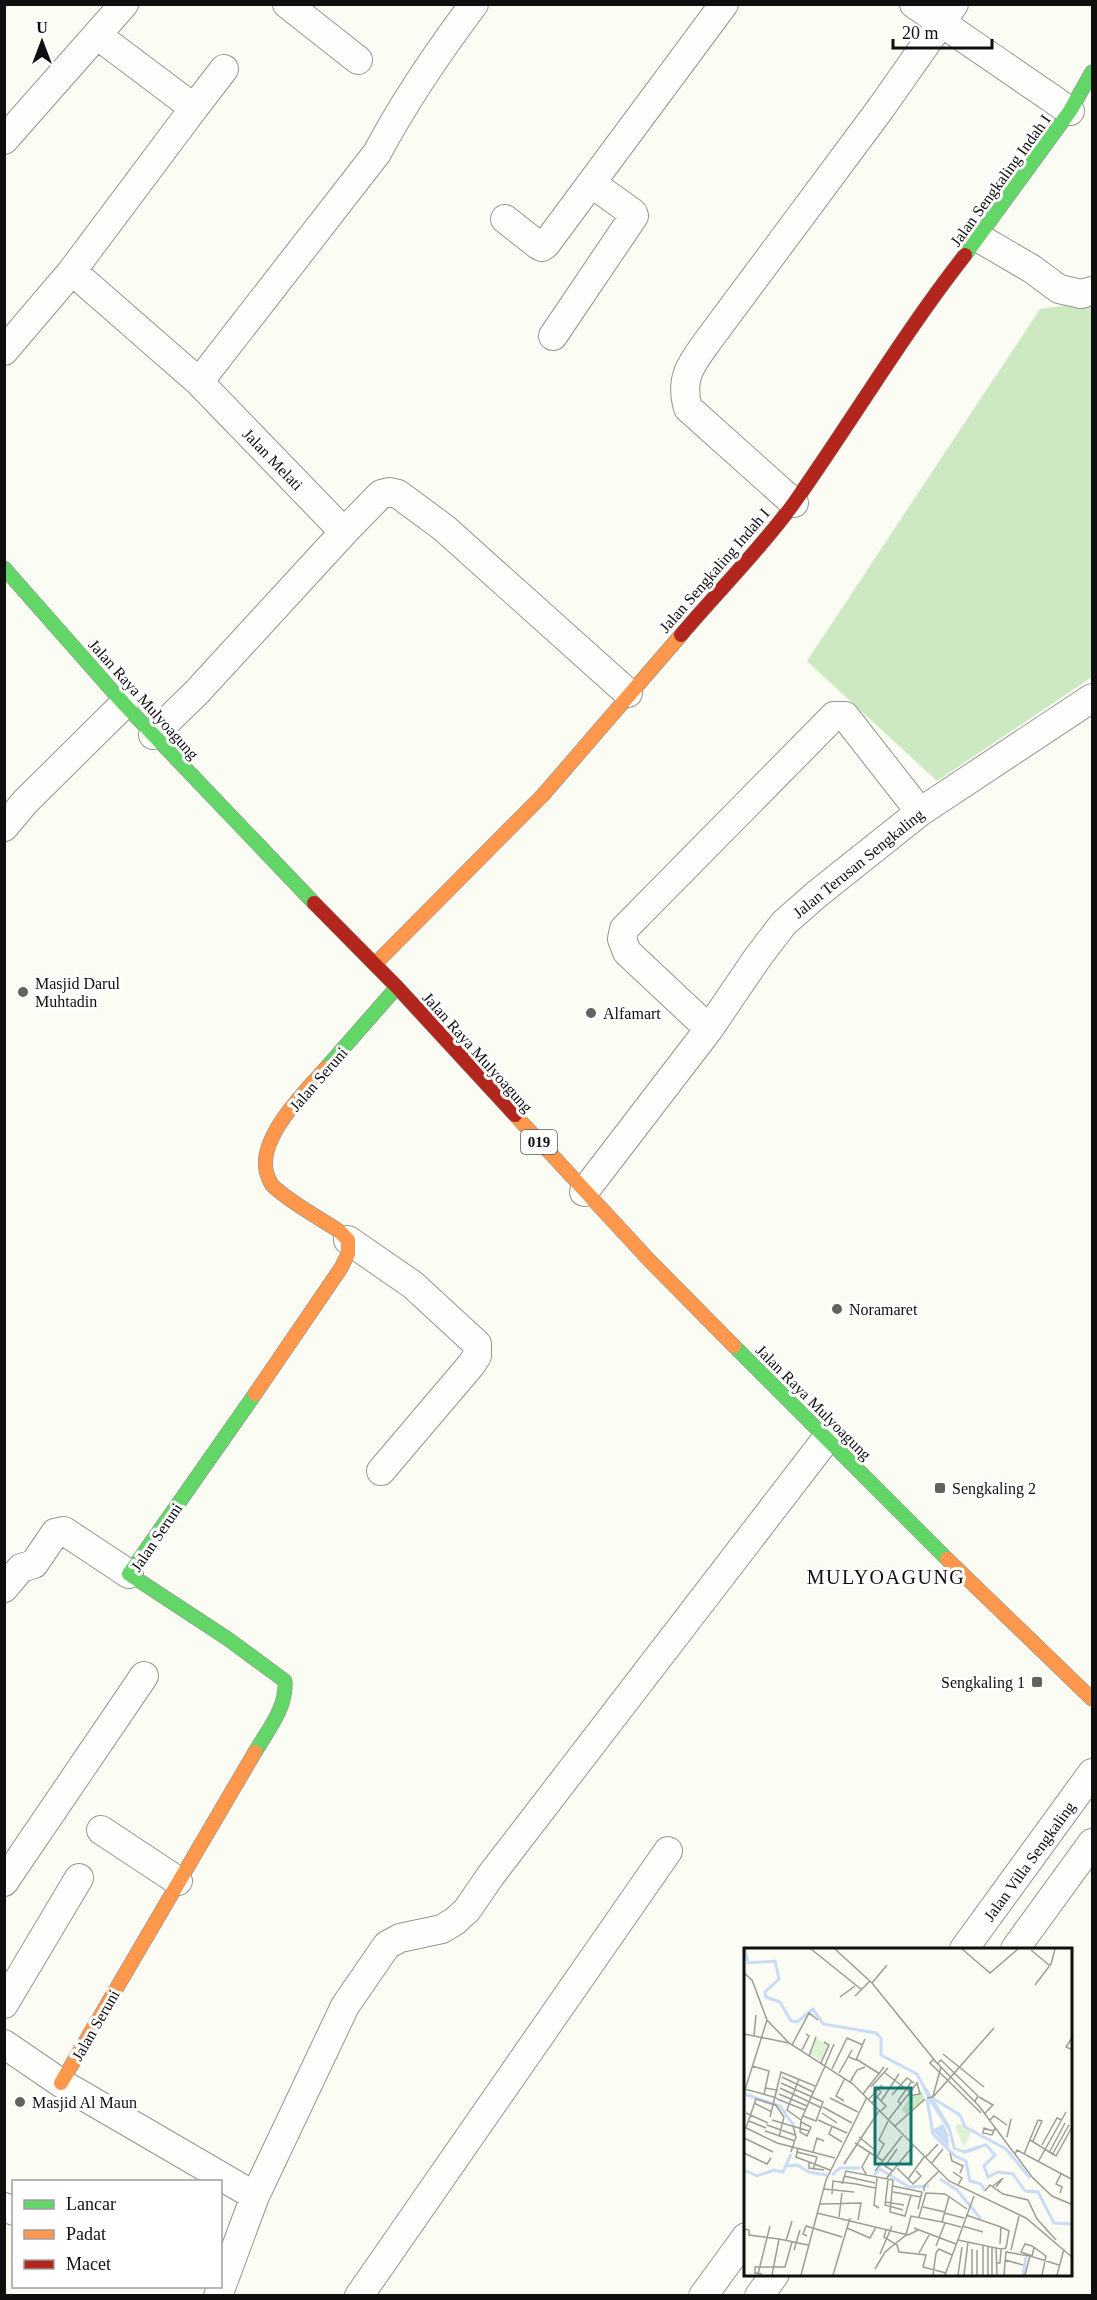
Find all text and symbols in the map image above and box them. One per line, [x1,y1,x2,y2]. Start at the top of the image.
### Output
north arrow [12,12,72,72]
scale bar [893,12,992,50]
text: U [36,19,48,36]
text: 20 m [902,23,939,43]
street label: Jalan Sengkaling Indah I [947,111,1055,250]
street label: Jalan Melati [239,425,306,494]
street label: Jalan Sengkaling Indah I [656,505,774,636]
street label: Jalan Raya Mulyoagung [85,636,202,763]
street label: Jalan Terusan Sengkaling [790,805,928,922]
place label: Masjid Darul Muhtadin [35,975,120,1010]
marker: Masjid Darul Muhtadin [16,985,30,999]
street label: Jalan Raya Mulyoagung [419,989,536,1116]
place label: Alfamart [603,1005,661,1022]
marker: Alfamart [584,1006,598,1020]
street label: Jalan Seruni [286,1044,351,1115]
road number: 019 [521,1130,557,1154]
place label: Noramaret [849,1301,918,1318]
marker: Noramaret [830,1302,844,1316]
street label: Jalan Raya Mulyoagung [752,1341,875,1464]
place label: Sengkaling 2 [952,1480,1036,1498]
marker: Sengkaling 2 [933,1481,947,1495]
street label: Jalan Seruni [127,1499,186,1575]
district label: MULYOAGUNG [807,1566,965,1588]
place label: Sengkaling 1 [941,1674,1025,1692]
marker: Sengkaling 1 [1030,1675,1044,1689]
street label: Jalan Villa Sengkaling [980,1798,1079,1925]
inset map [744,1948,1073,2276]
street label: Jalan Seruni [68,1986,123,2064]
place label: Masjid Al Maun [32,2094,137,2112]
marker: Masjid Al Maun [13,2095,27,2109]
legend [12,2180,222,2288]
text: Lancar [66,2194,116,2214]
text: Padat [66,2224,106,2244]
text: Macet [66,2254,111,2274]

